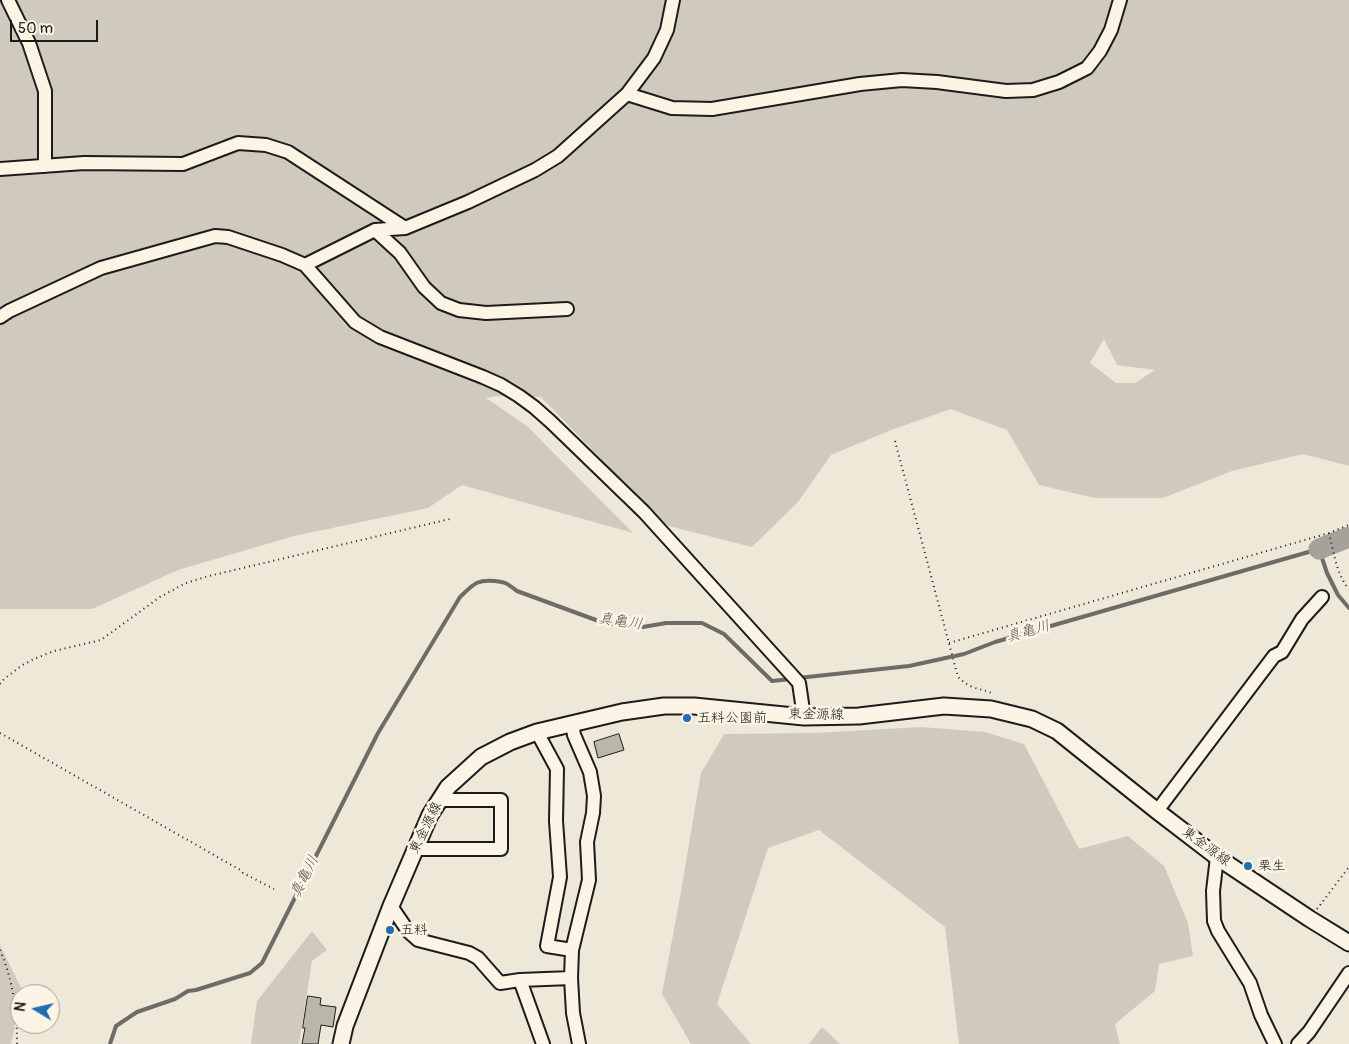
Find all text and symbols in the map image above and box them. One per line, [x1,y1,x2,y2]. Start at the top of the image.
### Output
scale bar [12,10,100,42]
text: 50 m [18,19,53,38]
water label: 真亀川 [596,610,644,634]
water label: 真亀川 [1004,617,1052,647]
street label: 東金源線 [788,706,844,724]
place label: 五料公園前 [697,710,767,726]
marker: 五料公園前 [681,712,693,724]
street label: 東金源線 [406,799,446,857]
street label: 東金源線 [1178,824,1234,870]
water label: 真亀川 [287,853,323,901]
place label: 栗生 [1258,858,1286,874]
marker: 栗生 [1242,860,1254,872]
place label: 五料 [400,922,428,938]
marker: 五料 [384,924,396,936]
north arrow [10,984,60,1034]
text: N [12,1001,30,1013]

